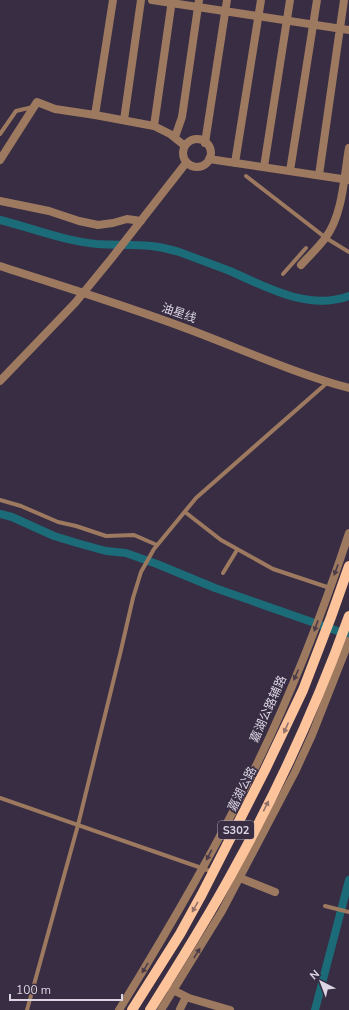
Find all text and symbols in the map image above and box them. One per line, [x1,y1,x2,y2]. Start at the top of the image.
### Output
street label: 油星线 [159,300,199,326]
one-way arrow [333,564,339,576]
one-way arrow [312,620,318,632]
one-way arrow [293,670,299,682]
street label: 嘉湖公路辅路 [246,673,290,745]
one-way arrow [283,723,289,734]
street label: 嘉湖公路 [224,764,260,814]
one-way arrow [263,800,269,812]
road number: S302 [218,821,254,839]
one-way arrow [206,849,213,861]
one-way arrow [192,901,199,912]
one-way arrow [193,947,200,959]
one-way arrow [141,962,148,974]
north arrow [301,962,341,1002]
text: N [307,967,323,983]
scale bar [10,976,122,1002]
text: 100 m [16,982,51,998]

